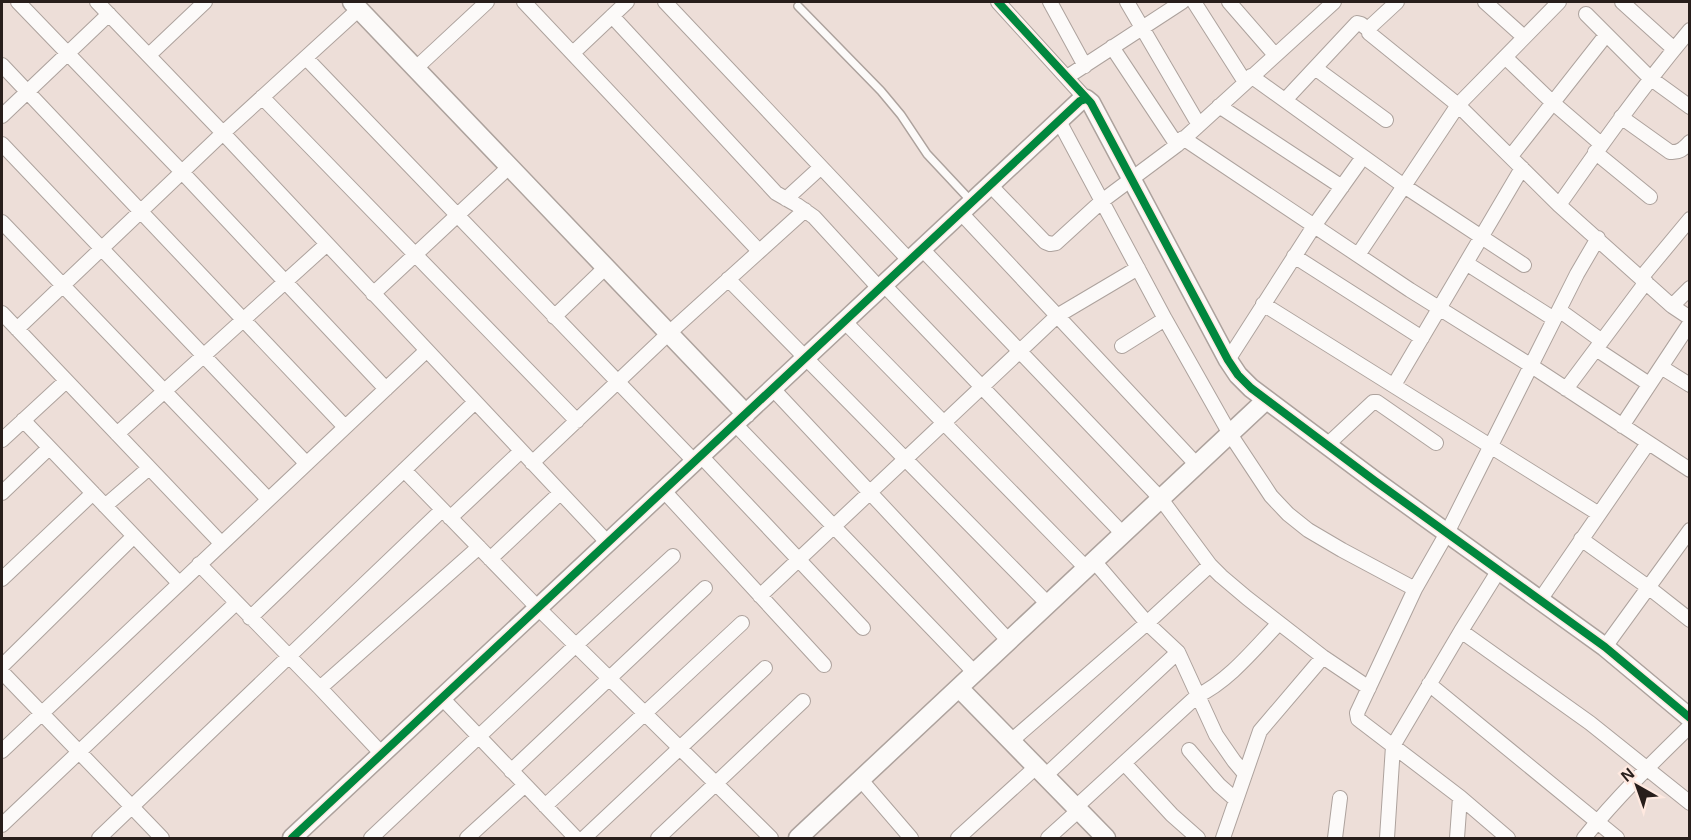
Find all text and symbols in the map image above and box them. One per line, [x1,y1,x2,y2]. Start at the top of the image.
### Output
north arrow [1607,756,1667,816]
text: N [1618,765,1638,785]

